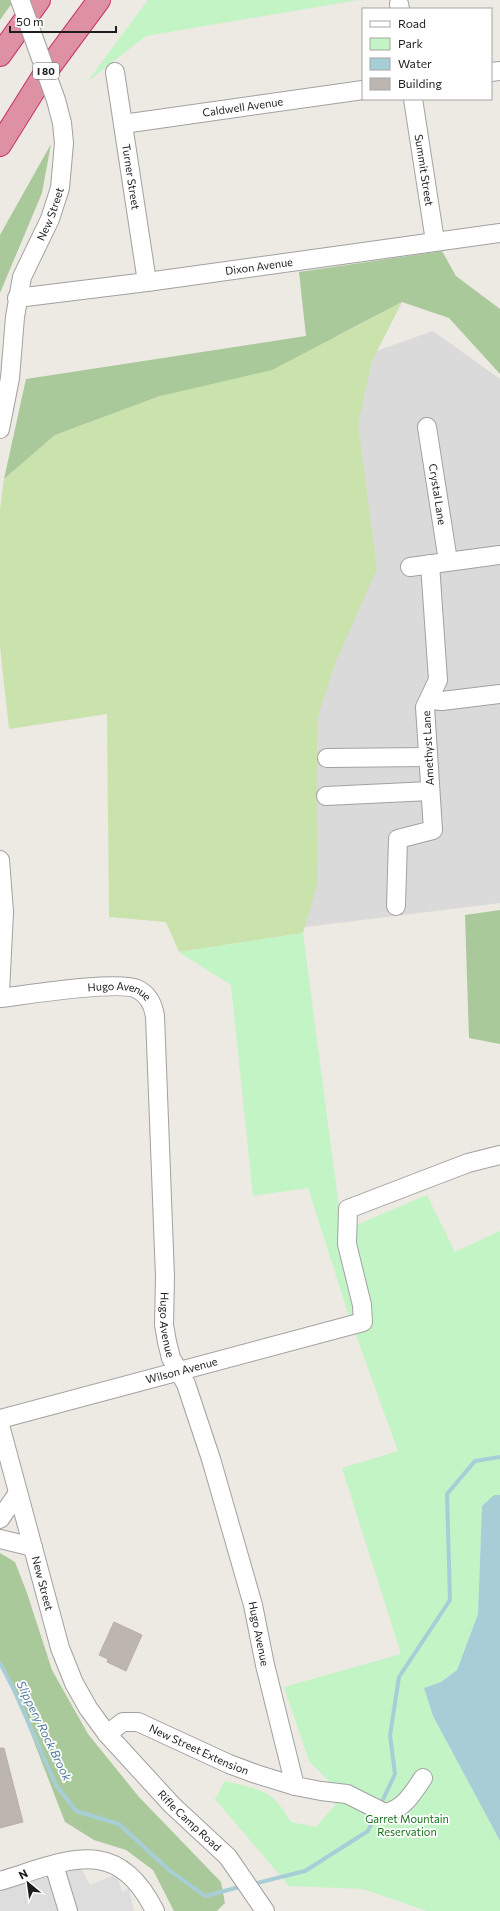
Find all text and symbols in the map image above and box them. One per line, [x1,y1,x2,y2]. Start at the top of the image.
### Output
scale bar [10,8,116,34]
legend [362,8,492,100]
text: 50 m [16,14,44,28]
text: Road [398,16,426,30]
text: Park [398,36,424,50]
text: Water [398,56,432,70]
road number: I 80 [33,63,59,79]
text: Building [398,76,442,90]
street label: Caldwell Avenue [202,94,284,119]
street label: Summit Street [413,133,437,207]
street label: Turner Street [120,143,143,211]
street label: New Street [34,185,66,243]
street label: Dixon Avenue [224,255,294,277]
street label: Crystal Lane [427,462,449,526]
street label: Amethyst Lane [419,710,436,786]
street label: Hugo Avenue [87,979,155,1003]
street label: Hugo Avenue [158,1292,178,1359]
street label: Wilson Avenue [144,1354,219,1386]
street label: New Street [30,1554,57,1612]
street label: Hugo Avenue [246,1600,272,1667]
water label: Slippery Rock Brook [15,1678,75,1783]
street label: New Street Extension [147,1721,251,1777]
street label: Rifle Camp Road [155,1787,224,1853]
park label: Garret Mountain Reservation [365,1812,449,1838]
north arrow [8,1863,48,1903]
text: N [16,1866,30,1882]

